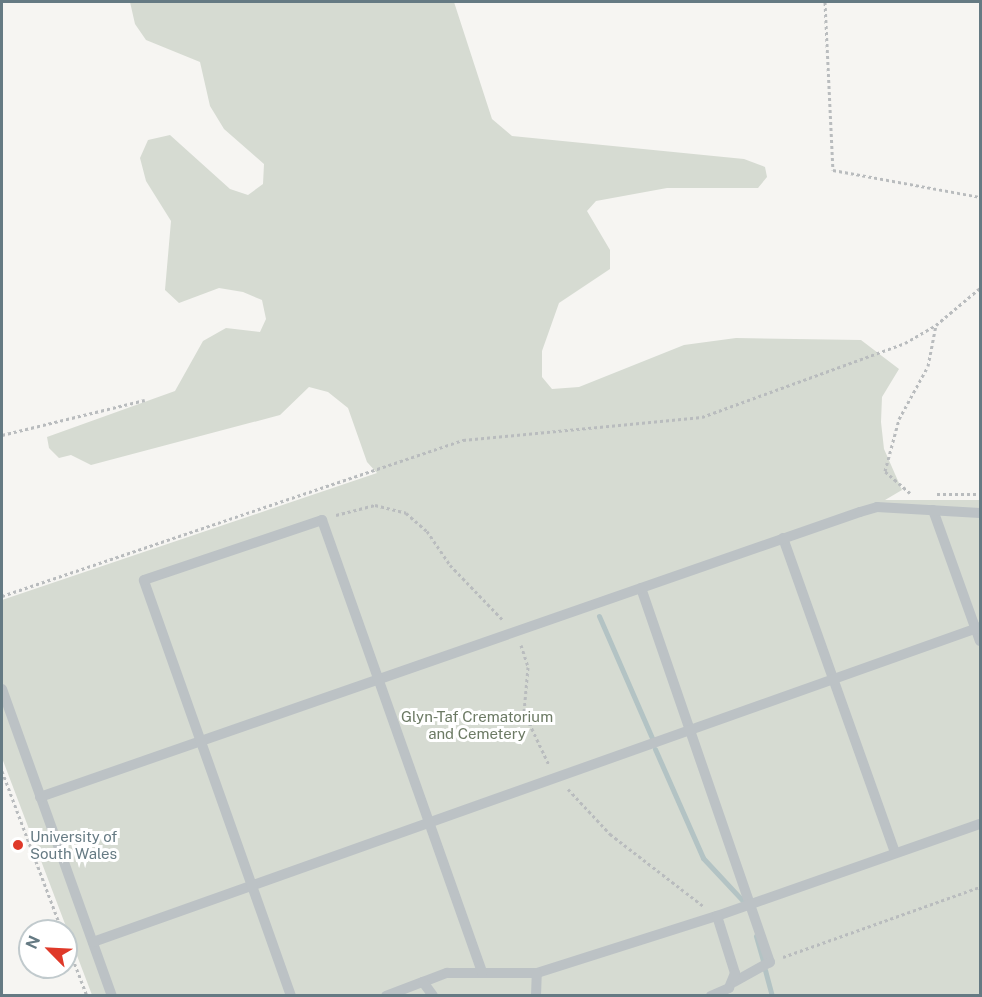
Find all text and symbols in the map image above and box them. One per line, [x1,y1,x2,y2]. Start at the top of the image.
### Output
park label: Glyn-Taf Crematorium and Cemetery [401,707,553,742]
place label: University of South Wales [30,827,118,862]
marker: University of South Wales [11,838,25,852]
north arrow [18,919,78,979]
text: N [22,933,44,952]

